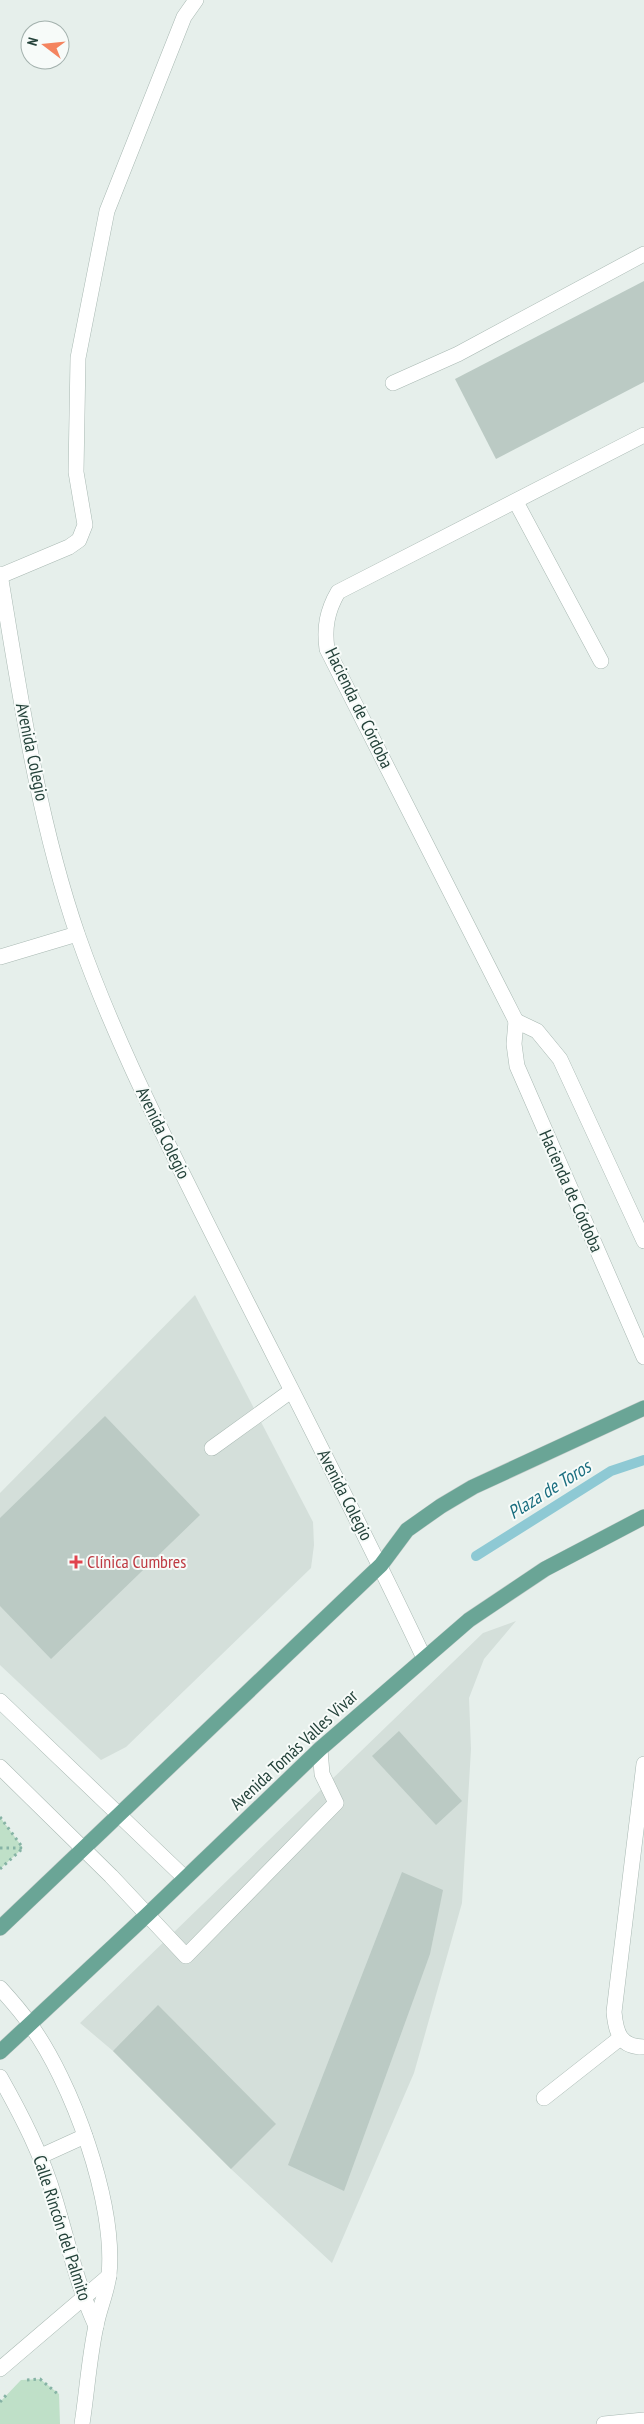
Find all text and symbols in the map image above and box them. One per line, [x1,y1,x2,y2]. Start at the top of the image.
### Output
north arrow [20,20,70,70]
text: N [23,35,42,48]
street label: Hacienda de Córdoba [320,644,399,772]
street label: Avenida Colegio [11,701,54,803]
street label: Avenida Colegio [131,1083,196,1183]
street label: Hacienda de Córdoba [534,1126,609,1255]
street label: Avenida Colegio [313,1445,378,1544]
water label: Plaza de Toros [503,1453,596,1524]
place label: Clínica Cumbres [87,1550,186,1573]
marker: Clínica Cumbres [69,1555,83,1569]
street label: Avenida Tomás Valles Vivar [225,1684,362,1815]
street label: Calle Rincón del Palmito [28,2152,97,2304]

